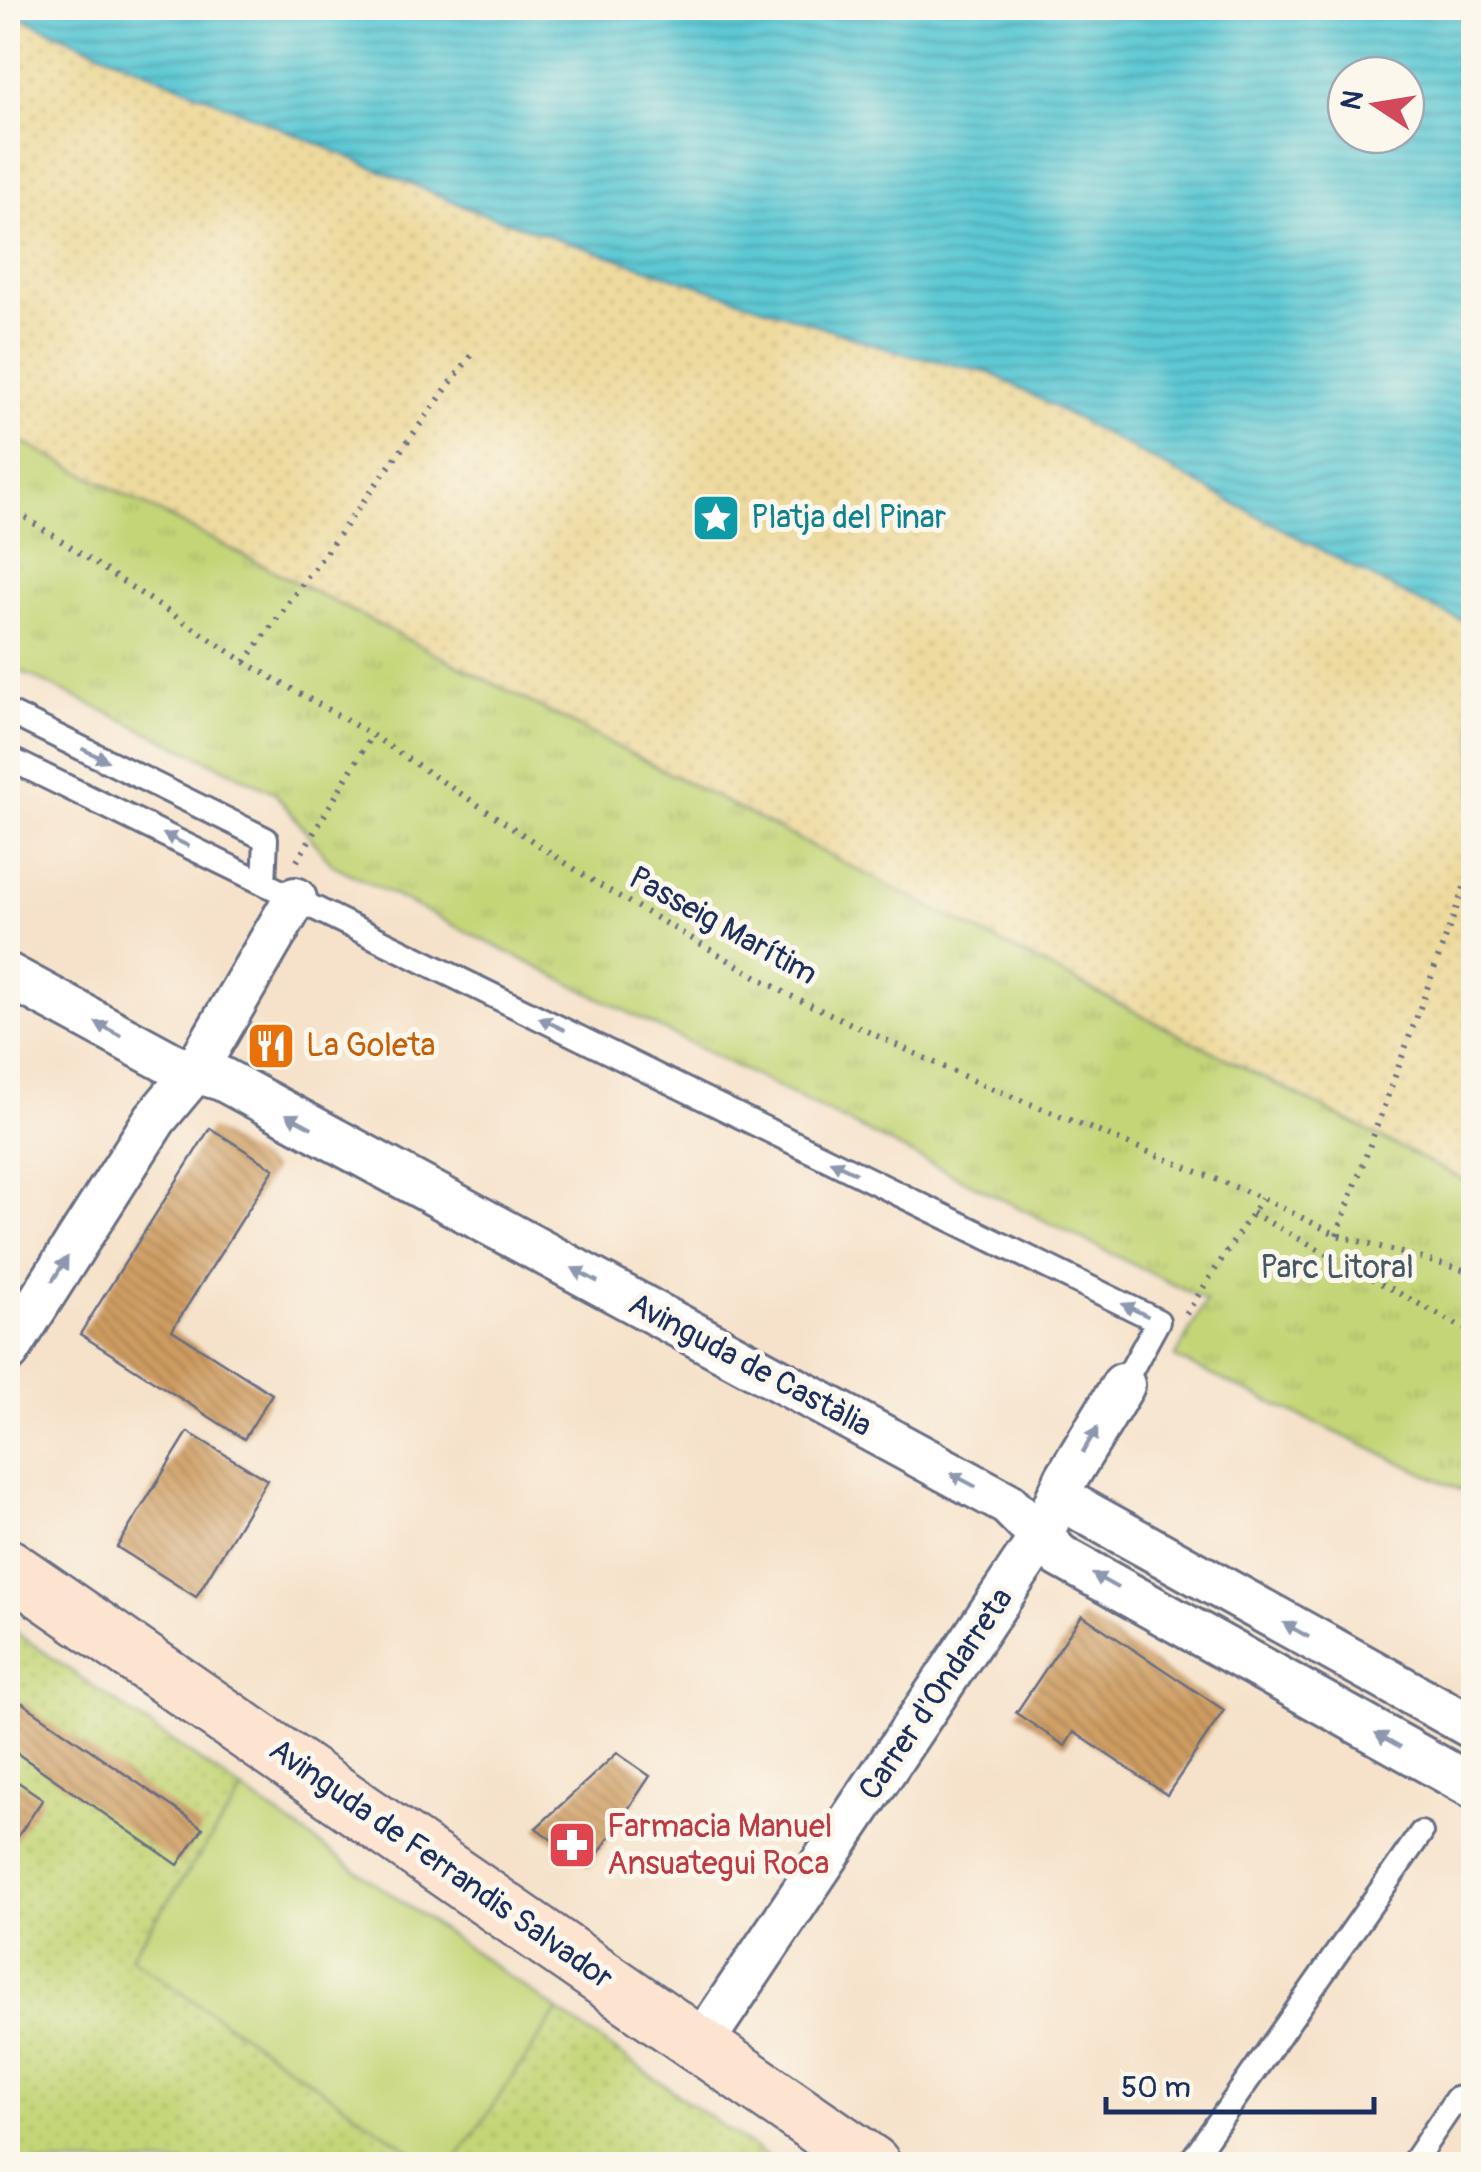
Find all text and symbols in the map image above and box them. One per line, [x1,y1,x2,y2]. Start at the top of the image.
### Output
north arrow [1326,55,1426,155]
text: N [1334,87,1372,113]
place icon: Platja del Pinar [690,492,742,544]
place label: Platja del Pinar [751,498,947,538]
one-way arrow [81,746,110,763]
one-way arrow [161,831,190,848]
street label: Passeig Marítim [622,858,824,994]
one-way arrow [537,1016,566,1033]
restaurant icon: La Goleta [245,1020,297,1072]
one-way arrow [93,1021,122,1038]
place label: La Goleta [306,1026,435,1066]
one-way arrow [285,1112,314,1129]
one-way arrow [829,1159,858,1176]
park label: Parc Litoral [1260,1248,1414,1288]
one-way arrow [50,1255,68,1283]
one-way arrow [571,1267,599,1285]
street label: Avinguda de Castàlia [622,1284,878,1446]
one-way arrow [1121,1302,1150,1319]
one-way arrow [1080,1426,1098,1454]
one-way arrow [949,1472,977,1490]
one-way arrow [1090,1573,1119,1590]
street label: Carrer d'Ondarreta [850,1580,1022,1808]
one-way arrow [1282,1621,1311,1638]
street label: Avinguda de Ferrandis Salvador [261,1730,621,1999]
one-way arrow [1374,1731,1403,1748]
place label: Farmacia Manuel Ansuategui Roca [607,1807,832,1884]
pharmacy icon: Farmacia Manuel Ansuategui Roca [546,1819,598,1871]
scale bar [1106,2052,1374,2114]
text: 50 m [1121,2069,1191,2106]

